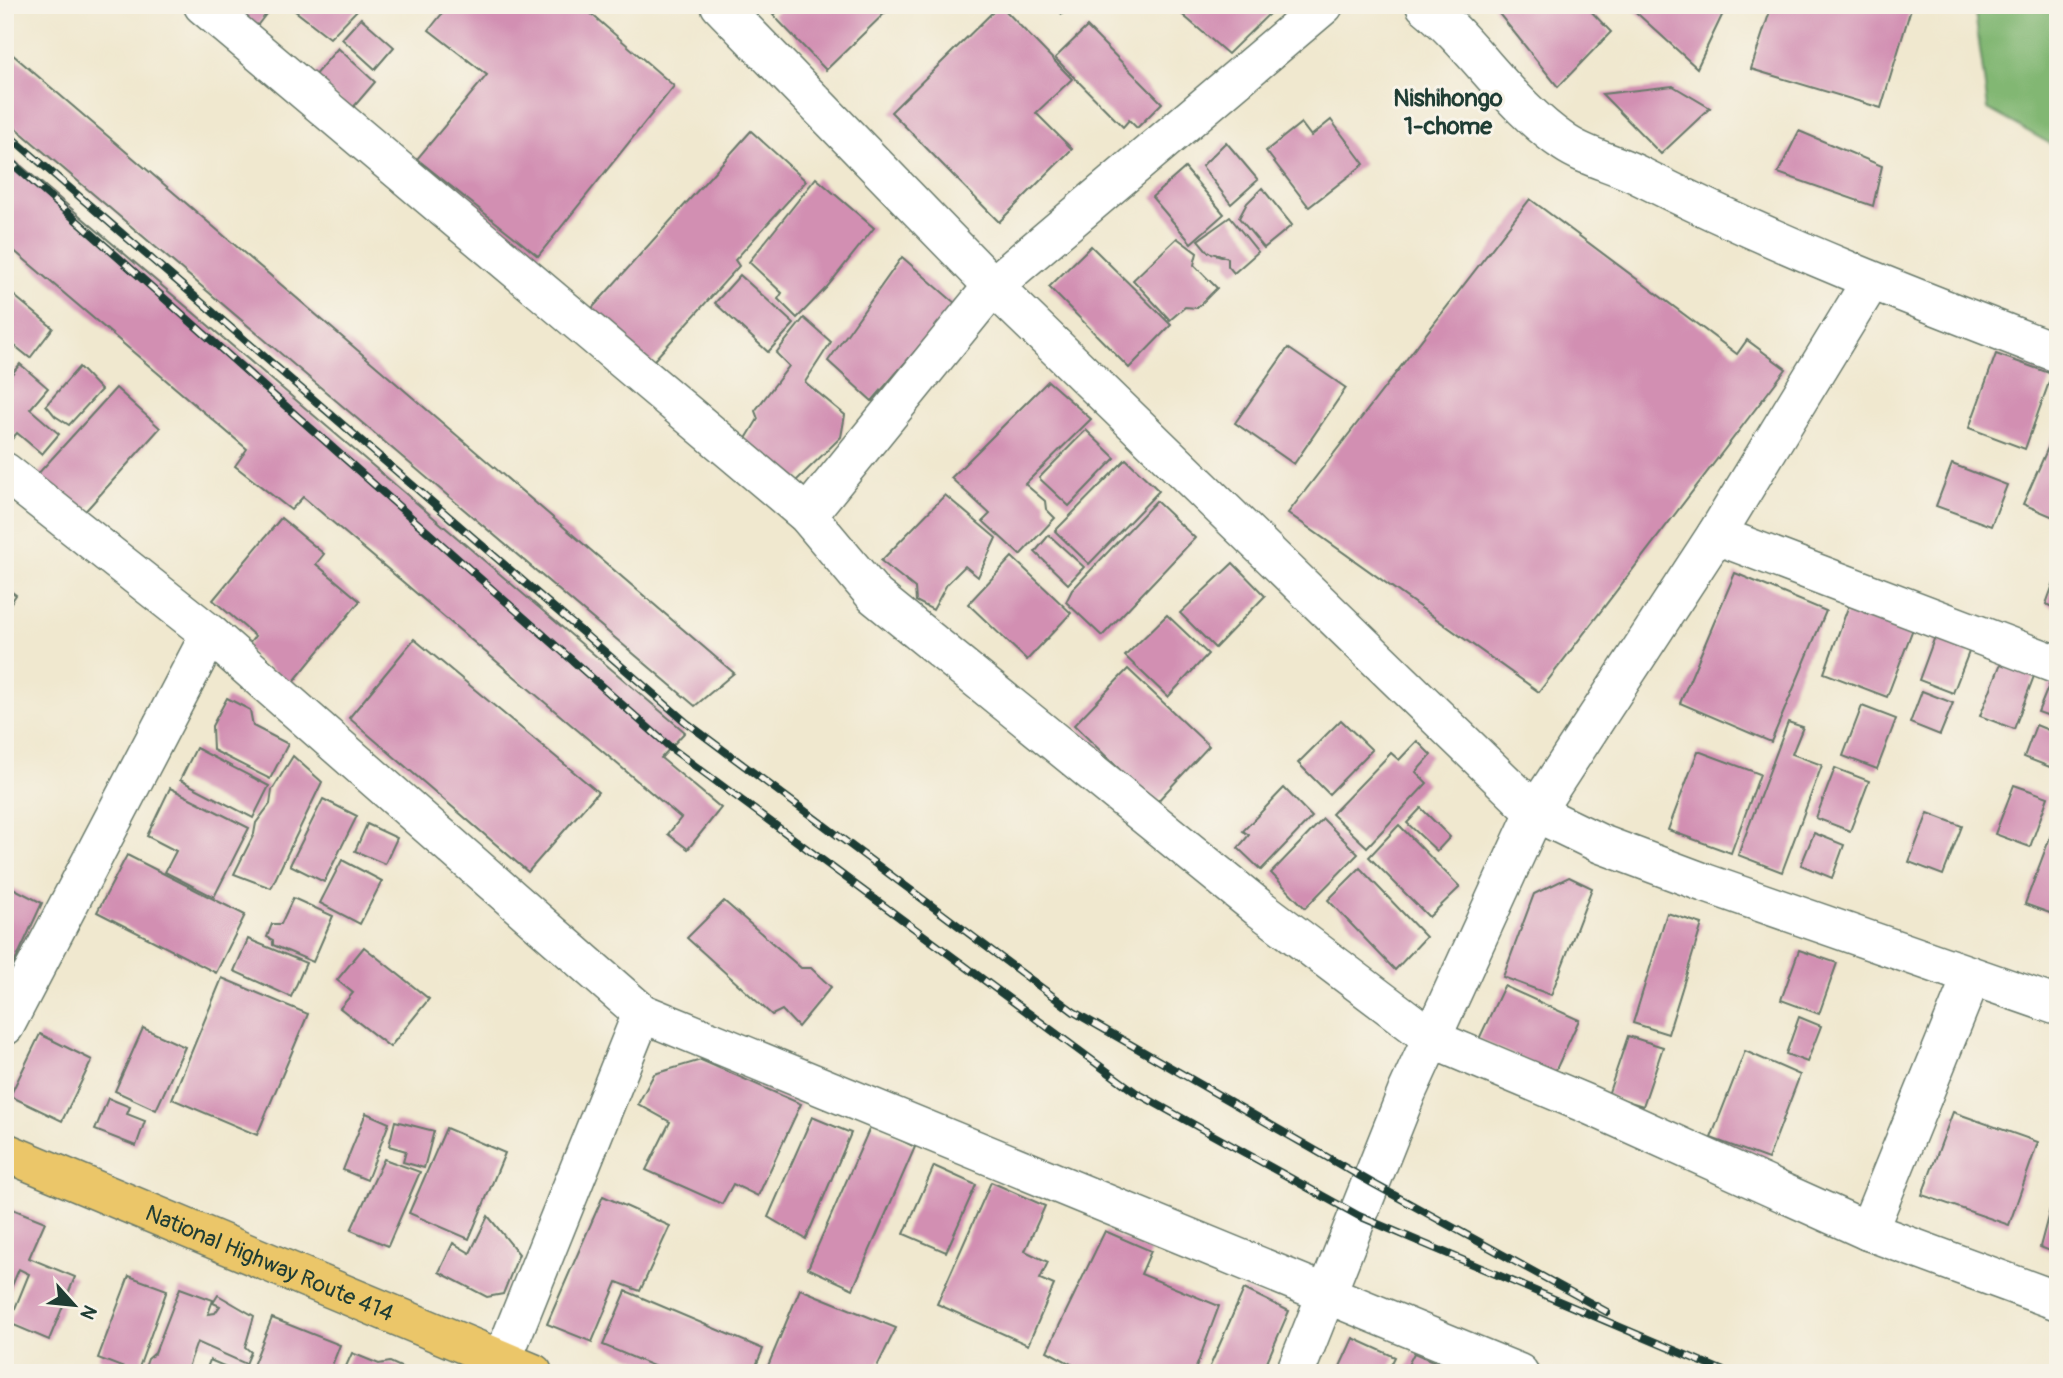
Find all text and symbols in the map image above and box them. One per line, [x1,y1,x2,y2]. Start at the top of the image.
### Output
district label: Nishihongo 1-chome [1393,84,1503,141]
street label: National Highway Route 414 [141,1199,398,1328]
north arrow [38,1270,108,1340]
text: N [75,1301,102,1324]

